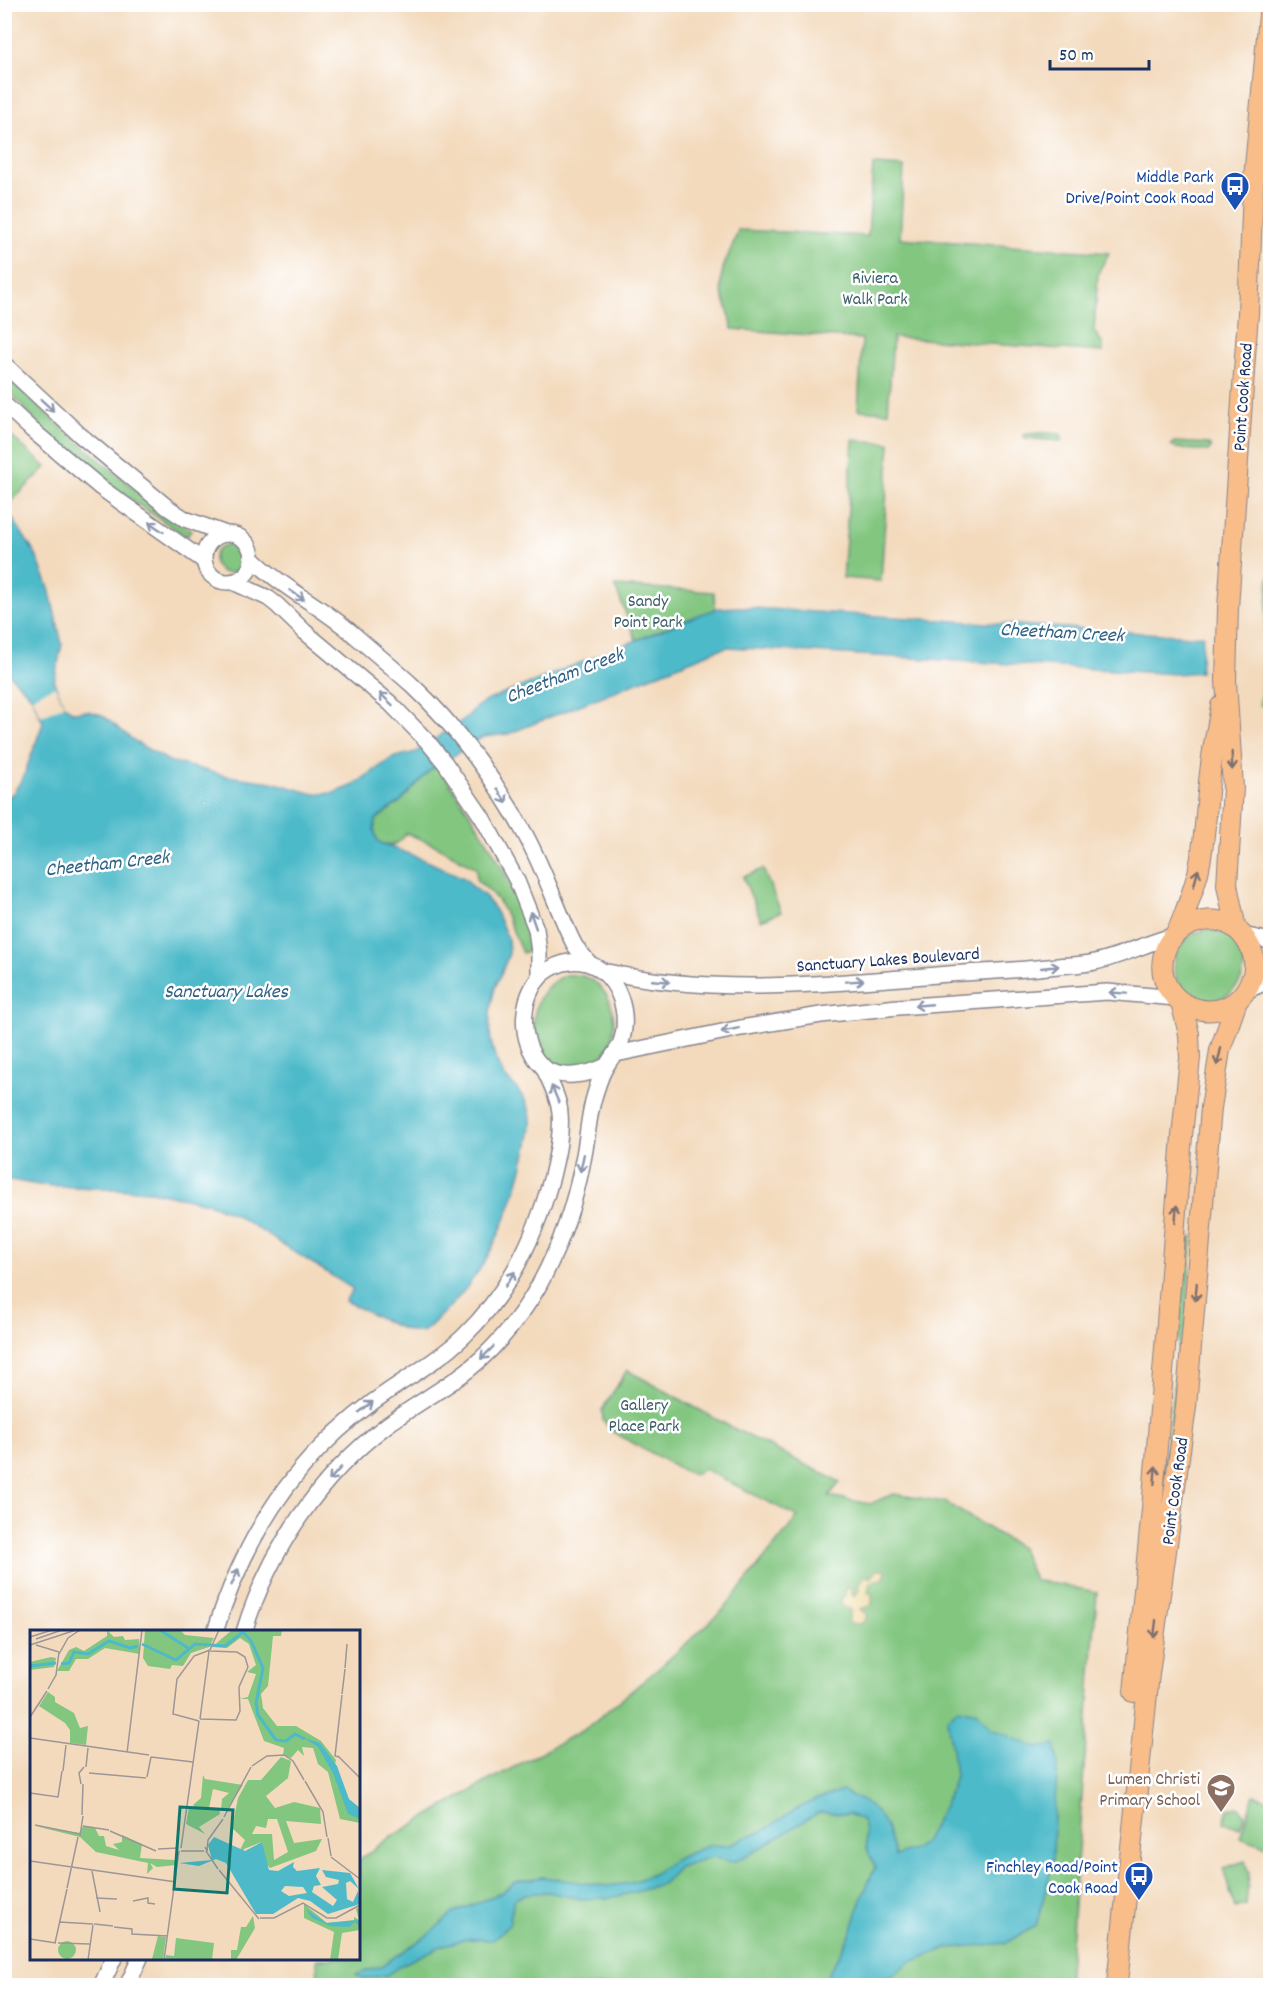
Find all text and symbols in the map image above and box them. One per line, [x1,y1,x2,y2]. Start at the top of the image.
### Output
scale bar [1050,33,1149,71]
text: 50 m [1059,44,1094,69]
place label: Middle Park Drive/Point Cook Road [1066,166,1214,212]
bus stop icon: Middle Park Drive/Point Cook Road [1219,170,1251,212]
park label: Riviera Walk Park [842,267,908,313]
street label: Point Cook Road [1228,342,1261,452]
one-way arrow [39,398,54,412]
one-way arrow [148,521,165,533]
one-way arrow [288,589,305,601]
park label: Sandy Point Park [613,590,683,636]
water label: Cheetham Creek [999,617,1126,651]
water label: Cheetham Creek [502,641,630,712]
one-way arrow [379,693,394,707]
one-way arrow [1226,750,1238,770]
one-way arrow [496,787,508,804]
water label: Cheetham Creek [44,844,172,885]
one-way arrow [1191,869,1202,888]
one-way arrow [526,911,537,930]
street label: Sanctuary Lakes Boulevard [796,943,980,980]
one-way arrow [1039,961,1059,972]
one-way arrow [845,975,865,986]
one-way arrow [650,976,670,987]
water label: Sanctuary Lakes [164,979,289,1007]
one-way arrow [1108,987,1128,998]
one-way arrow [914,1000,934,1011]
one-way arrow [721,1025,740,1036]
one-way arrow [1213,1046,1224,1066]
one-way arrow [549,1086,560,1104]
one-way arrow [576,1153,588,1172]
one-way arrow [1170,1205,1181,1225]
one-way arrow [504,1271,516,1288]
one-way arrow [1190,1282,1201,1302]
one-way arrow [479,1345,494,1360]
park label: Gallery Place Park [609,1394,679,1440]
one-way arrow [357,1401,373,1414]
street label: Point Cook Road [1157,1436,1196,1547]
one-way arrow [1150,1465,1161,1485]
one-way arrow [328,1466,342,1481]
one-way arrow [230,1568,241,1586]
one-way arrow [1150,1618,1161,1638]
inset map [30,1630,360,1960]
place label: Lumen Christi Primary School [1099,1768,1201,1814]
school or university icon: Lumen Christi Primary School [1205,1772,1237,1814]
place label: Finchley Road/Point Cook Road [986,1856,1118,1902]
bus stop icon: Finchley Road/Point Cook Road [1123,1860,1155,1902]

